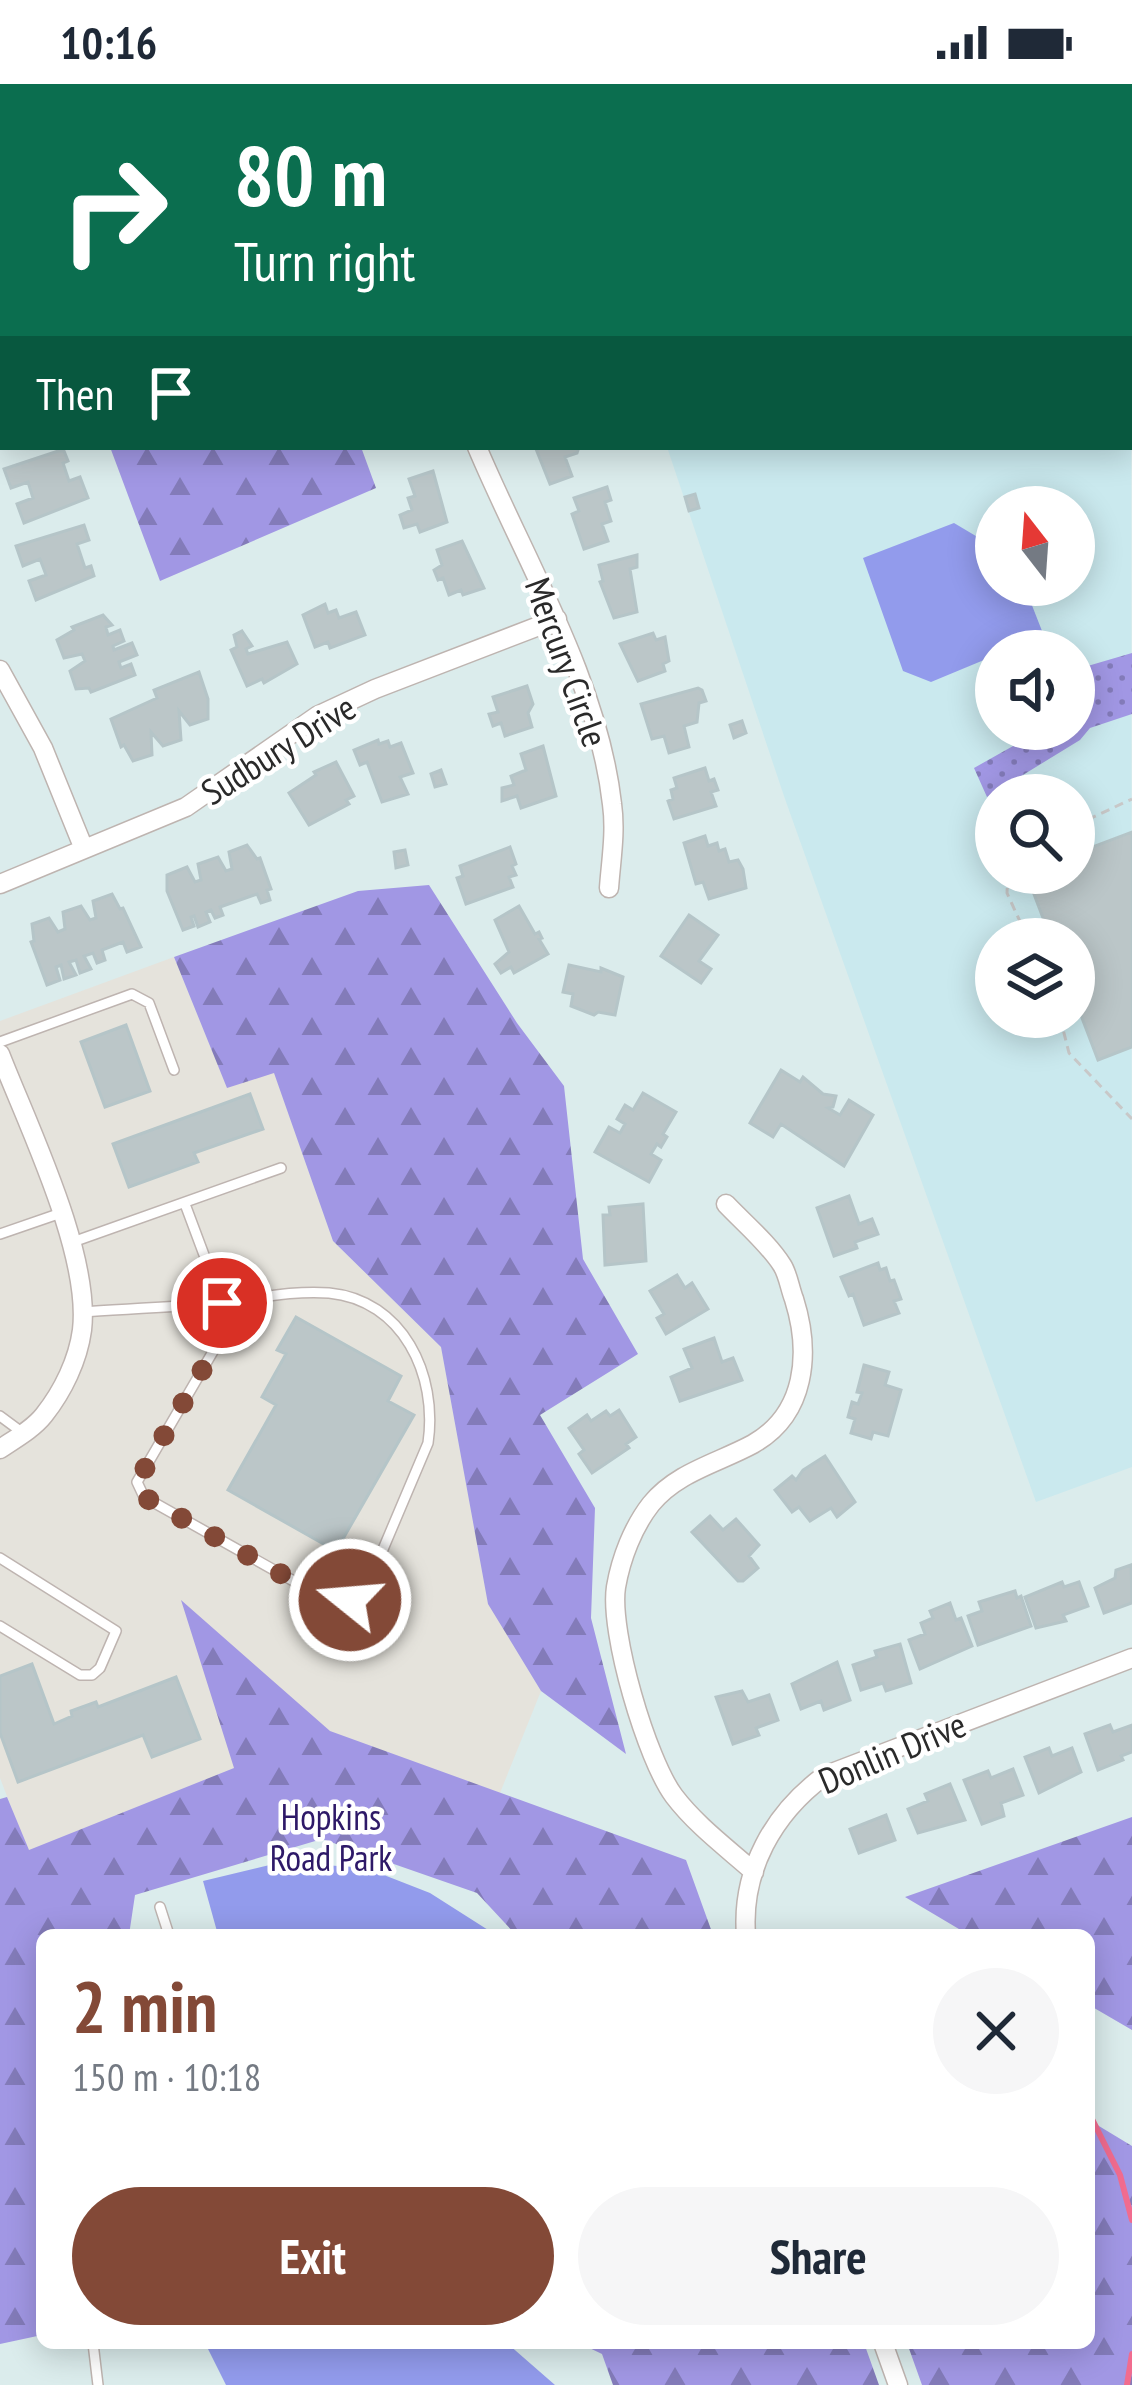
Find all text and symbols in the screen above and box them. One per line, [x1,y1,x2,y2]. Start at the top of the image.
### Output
text: 10:16 [60,13,157,71]
text: 80 m [234,120,387,229]
icon: right [36,132,192,288]
text: Turn right [234,226,415,296]
icon: arrive [138,360,204,426]
text: Then [36,364,114,422]
north arrow [975,486,1095,606]
map controls [975,486,1095,1038]
street label: Mercury Circle [515,571,619,753]
button: sound [975,630,1095,750]
street label: Sudbury Drive [192,683,364,815]
button: search [975,774,1095,894]
button: layers [975,918,1095,1038]
pin [171,1252,273,1354]
icon: arrive [189,1270,255,1336]
position arrow [287,1537,413,1663]
street label: Donlin Drive [811,1700,973,1804]
park label: Hopkins Road Park [270,1793,392,1881]
text: 2 min [72,1959,217,2052]
button: close [933,1968,1059,2094]
text: 150 m · 10:18 [72,2051,261,2102]
button: Exit [72,2187,554,2325]
button: Share [578,2187,1059,2325]

